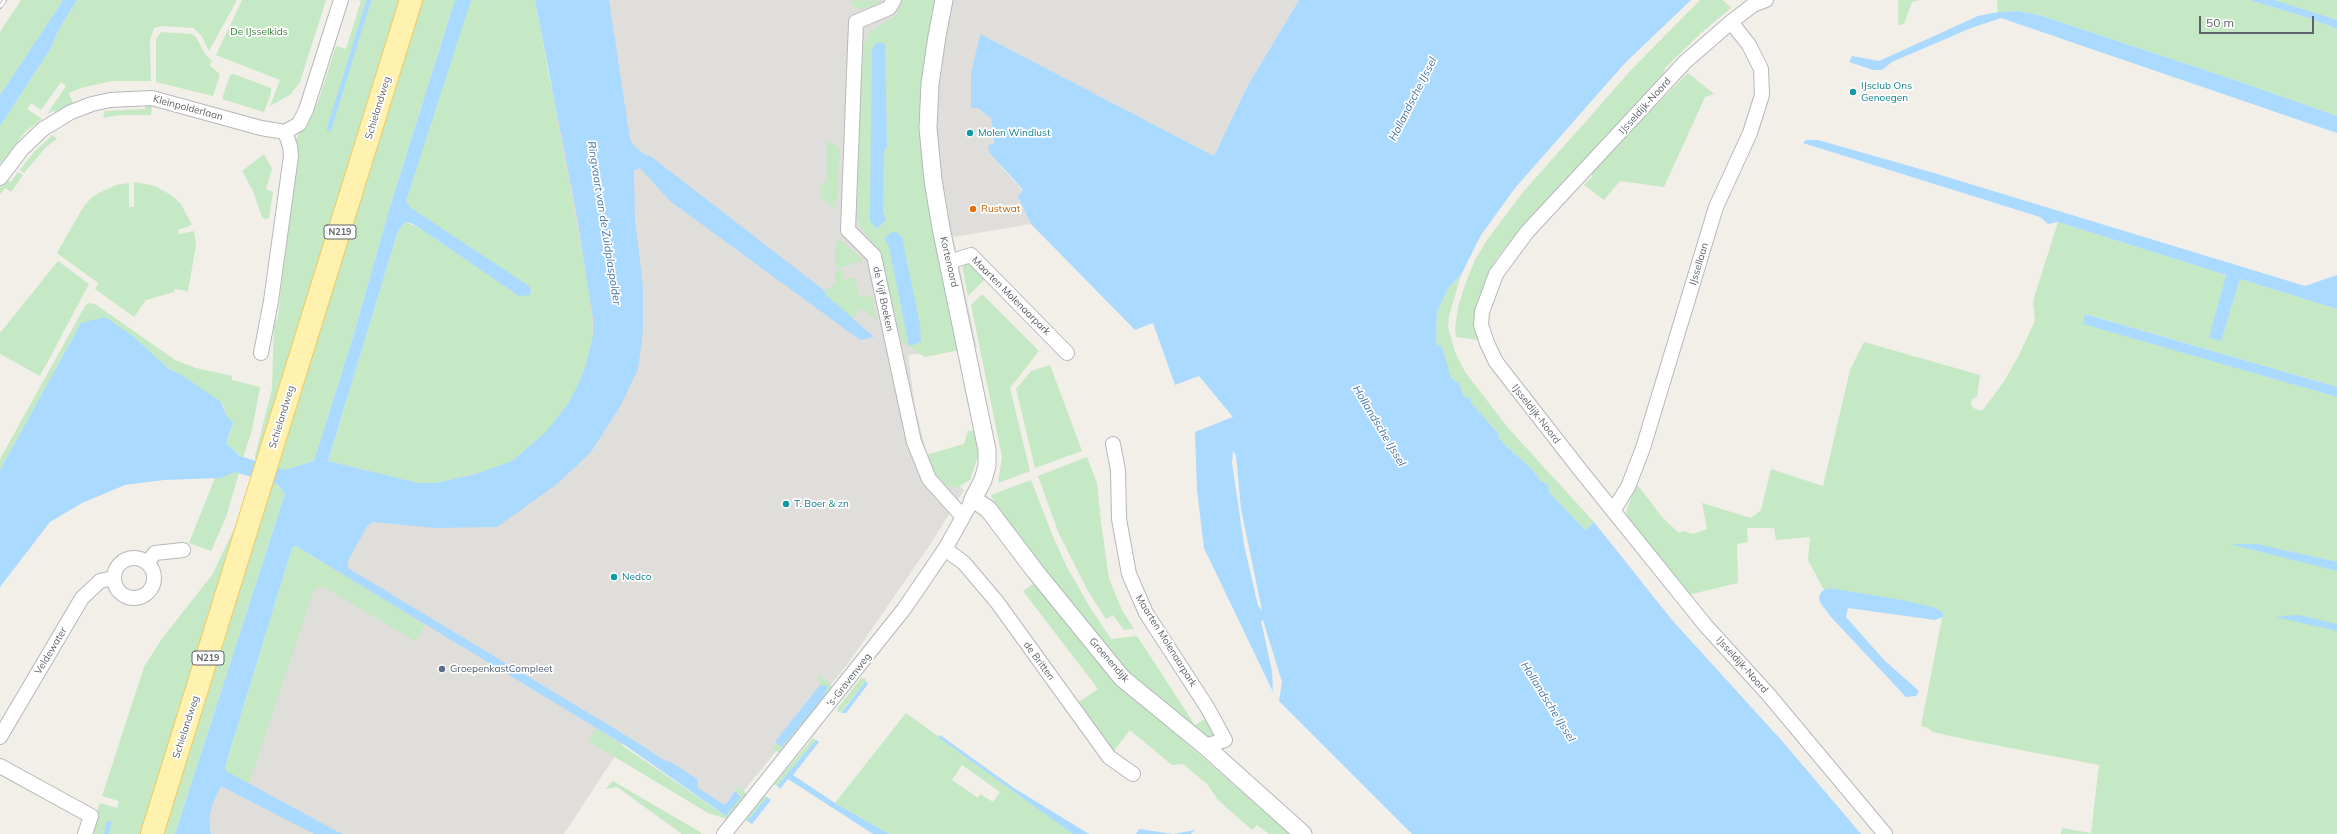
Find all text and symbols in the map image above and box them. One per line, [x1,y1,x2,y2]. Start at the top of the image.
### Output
scale bar [2201,8,2316,34]
text: 50 m [2206,15,2234,30]
park label: De IJsselkids [230,26,288,38]
water label: Hollandsche IJssel [1386,55,1440,143]
street label: Schielandweg [363,75,393,141]
street label: IJsseldijk-Noord [1616,75,1674,137]
place label: IJsclub Ons Genoegen [1861,80,1912,104]
marker: IJsclub Ons Genoegen [1848,87,1858,97]
street label: Kleinpolderlaan [152,93,224,123]
place label: Molen Windlust [978,127,1050,139]
marker: Molen Windlust [965,128,975,138]
water label: Ringvaart van de Zuidplaspolder [585,140,623,306]
place label: Rustwat [981,203,1020,215]
marker: Rustwat [968,204,978,214]
road number: N219 [324,225,356,239]
street label: Kortenoord [937,236,961,288]
street label: IJssellaan [1687,241,1711,287]
street label: Maarten Molenaarpark [969,254,1053,338]
street label: de Vijf Boeken [870,265,896,333]
street label: IJsseldijk-Noord [1509,382,1563,446]
water label: Hollandsche IJssel [1350,383,1408,469]
street label: Schielandweg [267,384,297,450]
place label: T. Boer & zn [794,498,849,510]
marker: T. Boer & zn [781,499,791,509]
place label: Nedco [622,571,651,583]
marker: Nedco [609,572,619,582]
street label: Maarten Molenaarpark [1133,593,1199,689]
street label: Veldewater [32,625,70,677]
street label: IJsseldijk-Noord [1713,634,1771,696]
street label: Groenendijk [1086,635,1132,685]
street label: de Britten [1021,639,1057,683]
road number: N219 [192,651,224,665]
street label: 's-Gravenweg [824,651,874,709]
water label: Hollandsche IJssel [1518,660,1578,744]
place label: GroepenkastCompleet [450,663,553,675]
marker: GroepenkastCompleet [437,664,447,674]
street label: Schielandweg [170,694,202,760]

